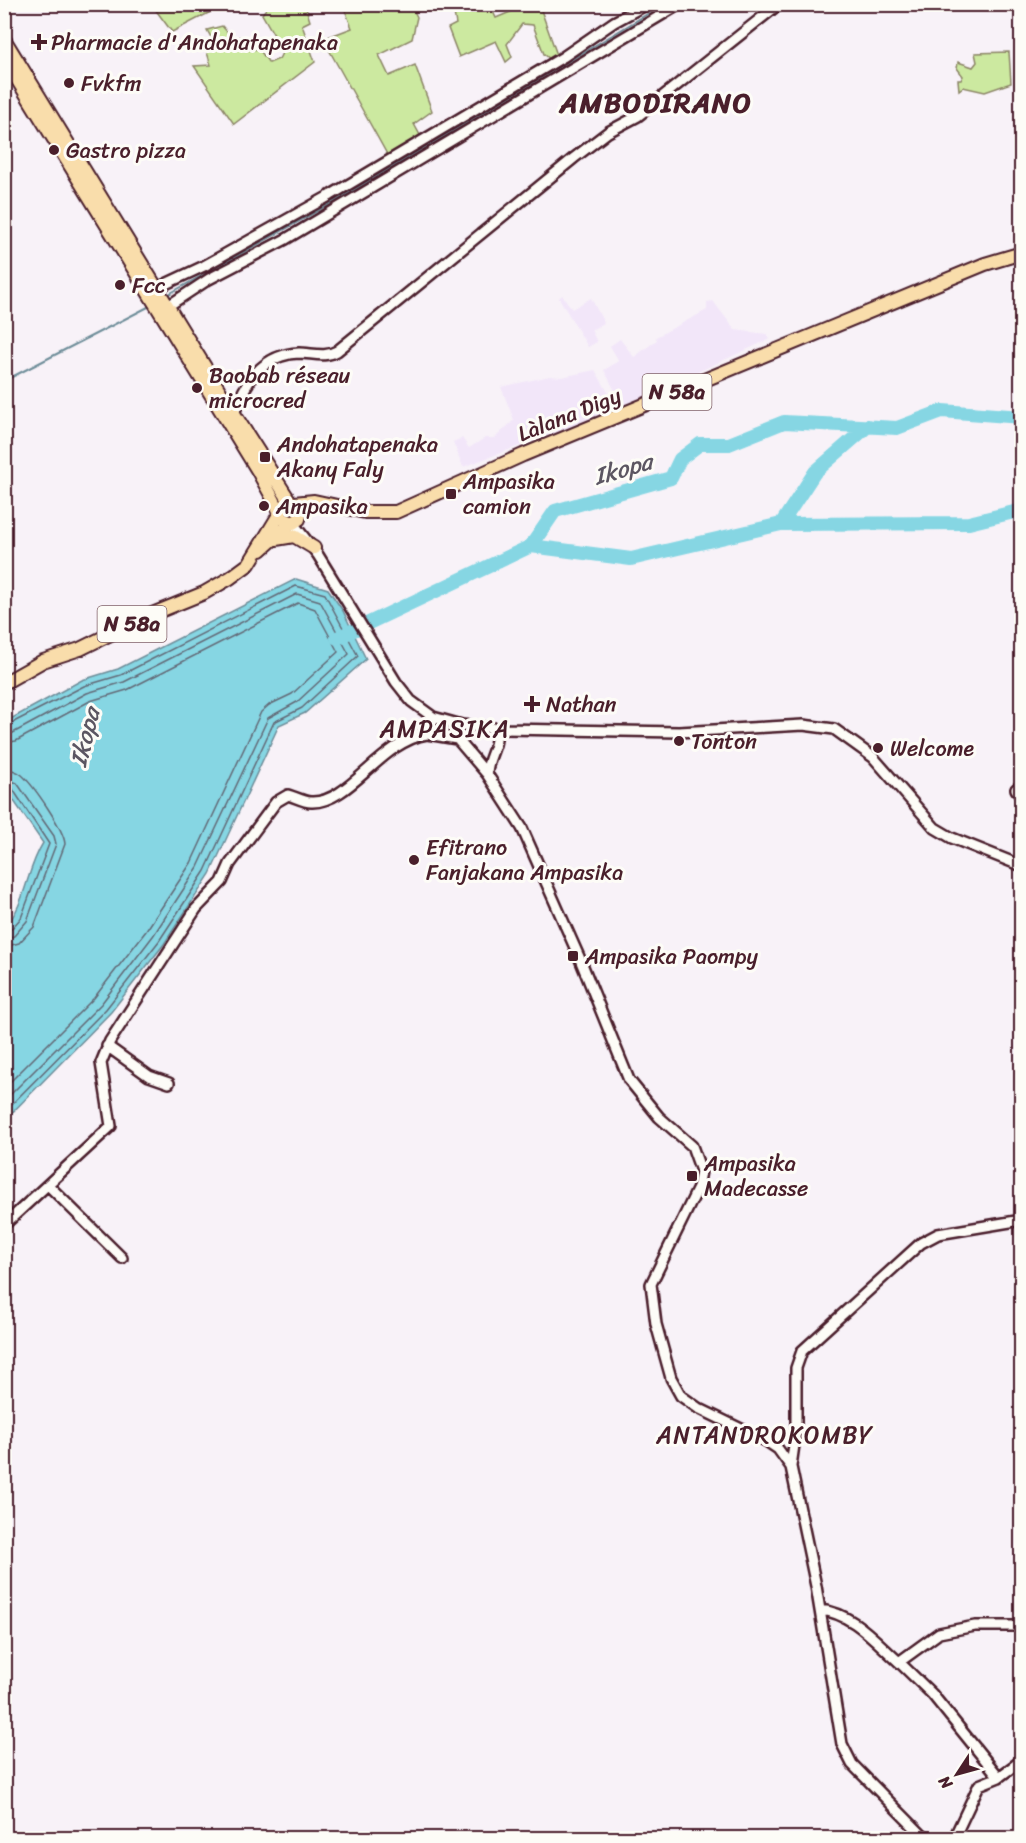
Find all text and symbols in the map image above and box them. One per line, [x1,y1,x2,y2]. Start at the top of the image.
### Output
place label: Pharmacie d'Andohatapenaka [51,23,338,62]
marker: Pharmacie d'Andohatapenaka [32,35,46,49]
place label: Fvkfm [81,64,141,103]
marker: Fvkfm [62,76,76,90]
district label: AMBODIRANO [559,78,752,127]
place label: Gastro pizza [66,131,186,170]
marker: Gastro pizza [47,143,61,157]
place label: Fcc [132,266,166,305]
marker: Fcc [113,278,127,292]
place label: Baobab réseau microcred [209,356,350,420]
road number: N 58a [642,374,712,410]
street label: Làlana Digy [511,376,628,453]
marker: Baobab réseau microcred [190,381,204,395]
place label: Andohatapenaka Akany Faly [276,425,438,489]
water label: Ikopa [588,440,660,498]
marker: Andohatapenaka Akany Faly [258,450,272,464]
place label: Ampasika camion [462,462,555,526]
place label: Ampasika [275,487,368,526]
marker: Ampasika camion [444,487,458,501]
marker: Ampasika [257,499,271,513]
road number: N 58a [98,606,166,642]
place label: Nathan [546,685,616,724]
marker: Nathan [523,695,541,713]
water label: Ikopa [57,700,113,772]
district label: AMPASIKA [379,708,510,750]
place label: Tonton [691,722,757,761]
place label: Welcome [890,729,975,768]
marker: Tonton [672,734,686,748]
marker: Welcome [871,741,885,755]
place label: Efitrano Fanjakana Ampasika [426,828,623,892]
marker: Efitrano Fanjakana Ampasika [407,853,421,867]
place label: Ampasika Paompy [584,937,759,976]
marker: Ampasika Paompy [566,949,580,963]
place label: Ampasika Madecasse [703,1144,808,1208]
marker: Ampasika Madecasse [685,1169,699,1183]
district label: ANTANDROKOMBY [655,1414,874,1456]
north arrow [927,1744,987,1804]
text: N [930,1769,961,1796]

